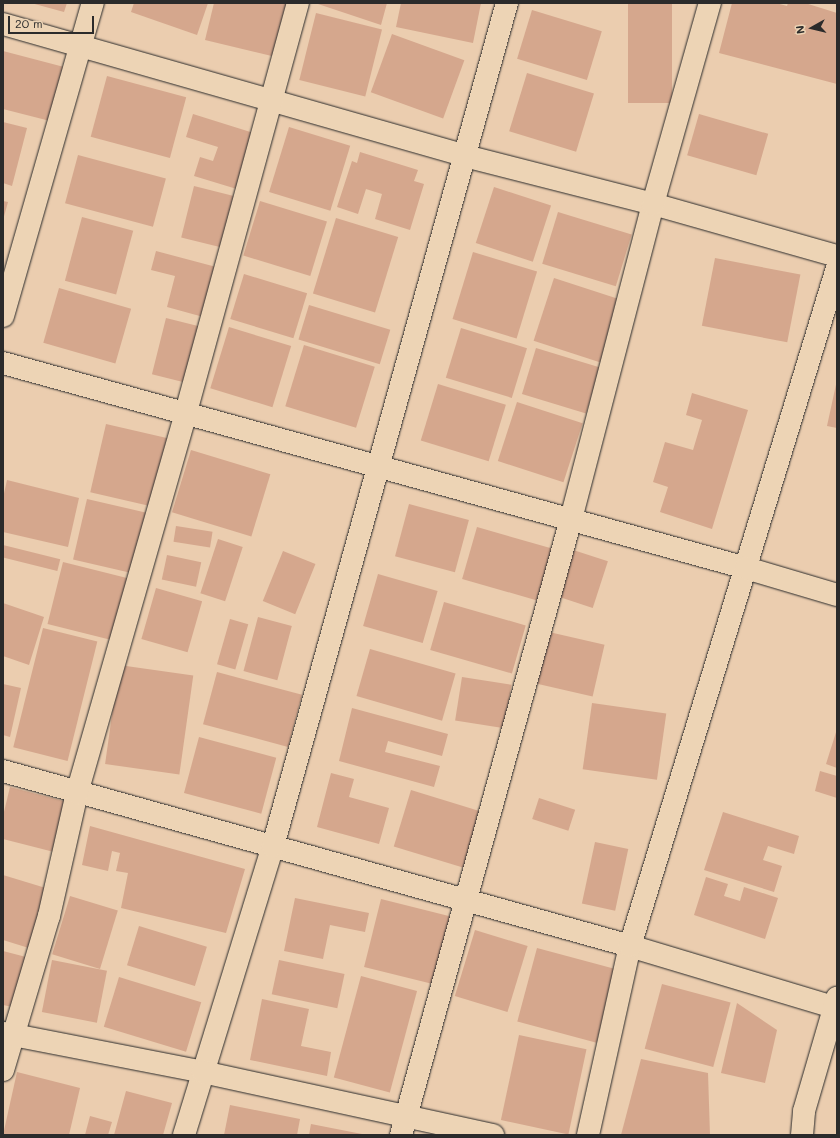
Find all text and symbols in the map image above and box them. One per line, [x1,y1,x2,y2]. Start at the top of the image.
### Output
scale bar [10,8,96,34]
north arrow [792,8,832,48]
text: 20 m [15,15,43,31]
text: N [792,25,808,35]

